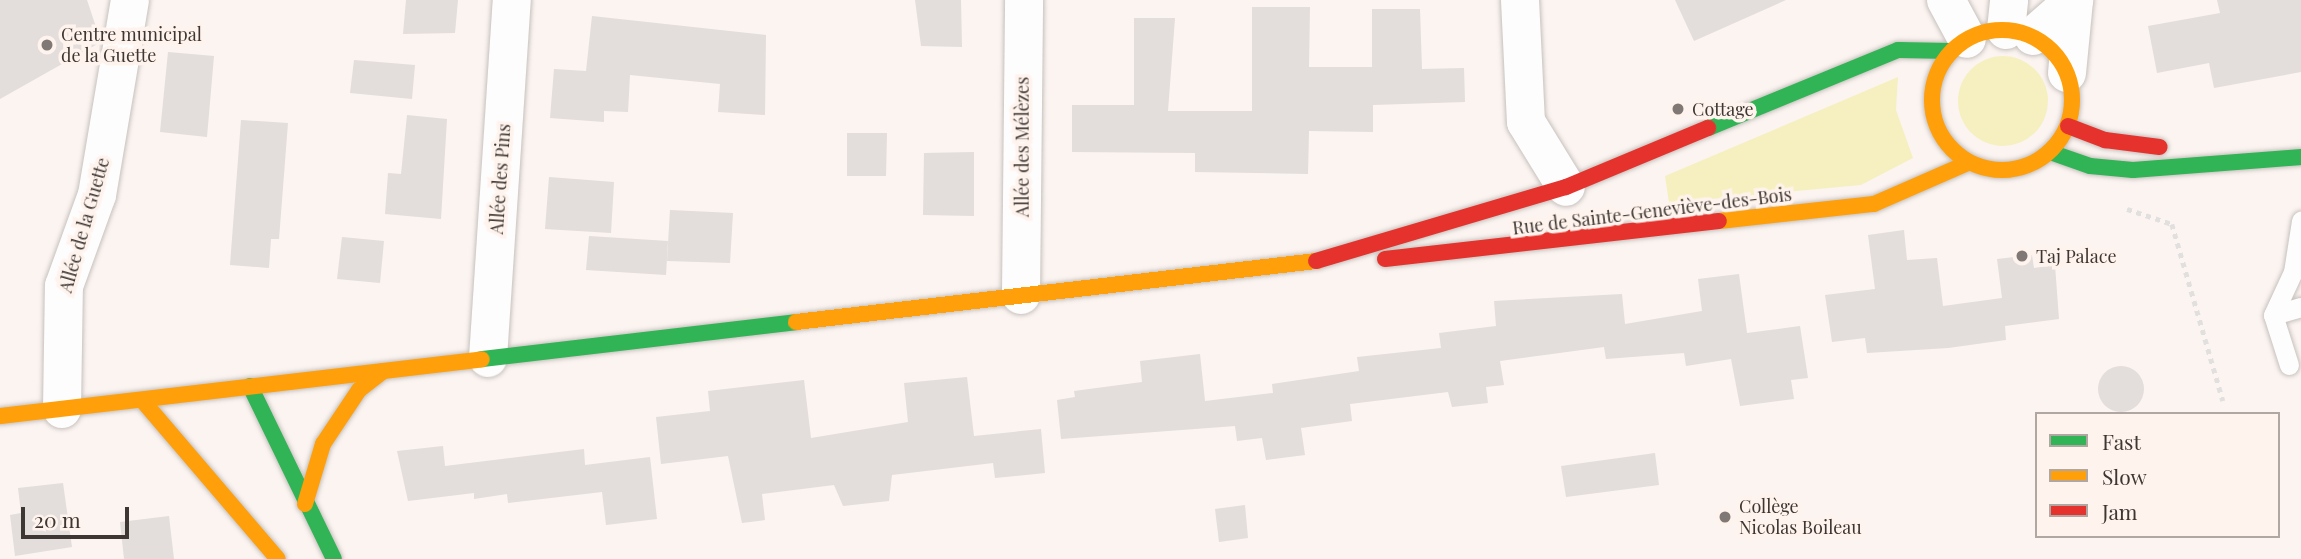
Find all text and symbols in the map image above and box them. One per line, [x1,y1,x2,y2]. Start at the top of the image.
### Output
place label: Centre municipal de la Guette [61,24,202,66]
marker: Centre municipal de la Guette [39,37,55,53]
street label: Allée des Mélèzes [1011,77,1033,217]
place label: Cottage [1692,98,1754,120]
marker: Cottage [1670,101,1686,117]
street label: Allée des Pins [485,123,515,235]
street label: Allée de la Guette [54,155,114,295]
street label: Rue de Sainte-Geneviève-des-Bois [1511,183,1793,239]
place label: Taj Palace [2036,245,2117,267]
marker: Taj Palace [2014,248,2030,264]
legend [2035,412,2280,538]
text: Fast [2102,427,2141,455]
text: Slow [2102,462,2147,490]
scale bar [24,492,133,536]
place label: Collège Nicolas Boileau [1739,496,1862,538]
text: Jam [2102,497,2138,525]
text: 20 m [34,505,81,533]
marker: Collège Nicolas Boileau [1717,509,1733,525]

